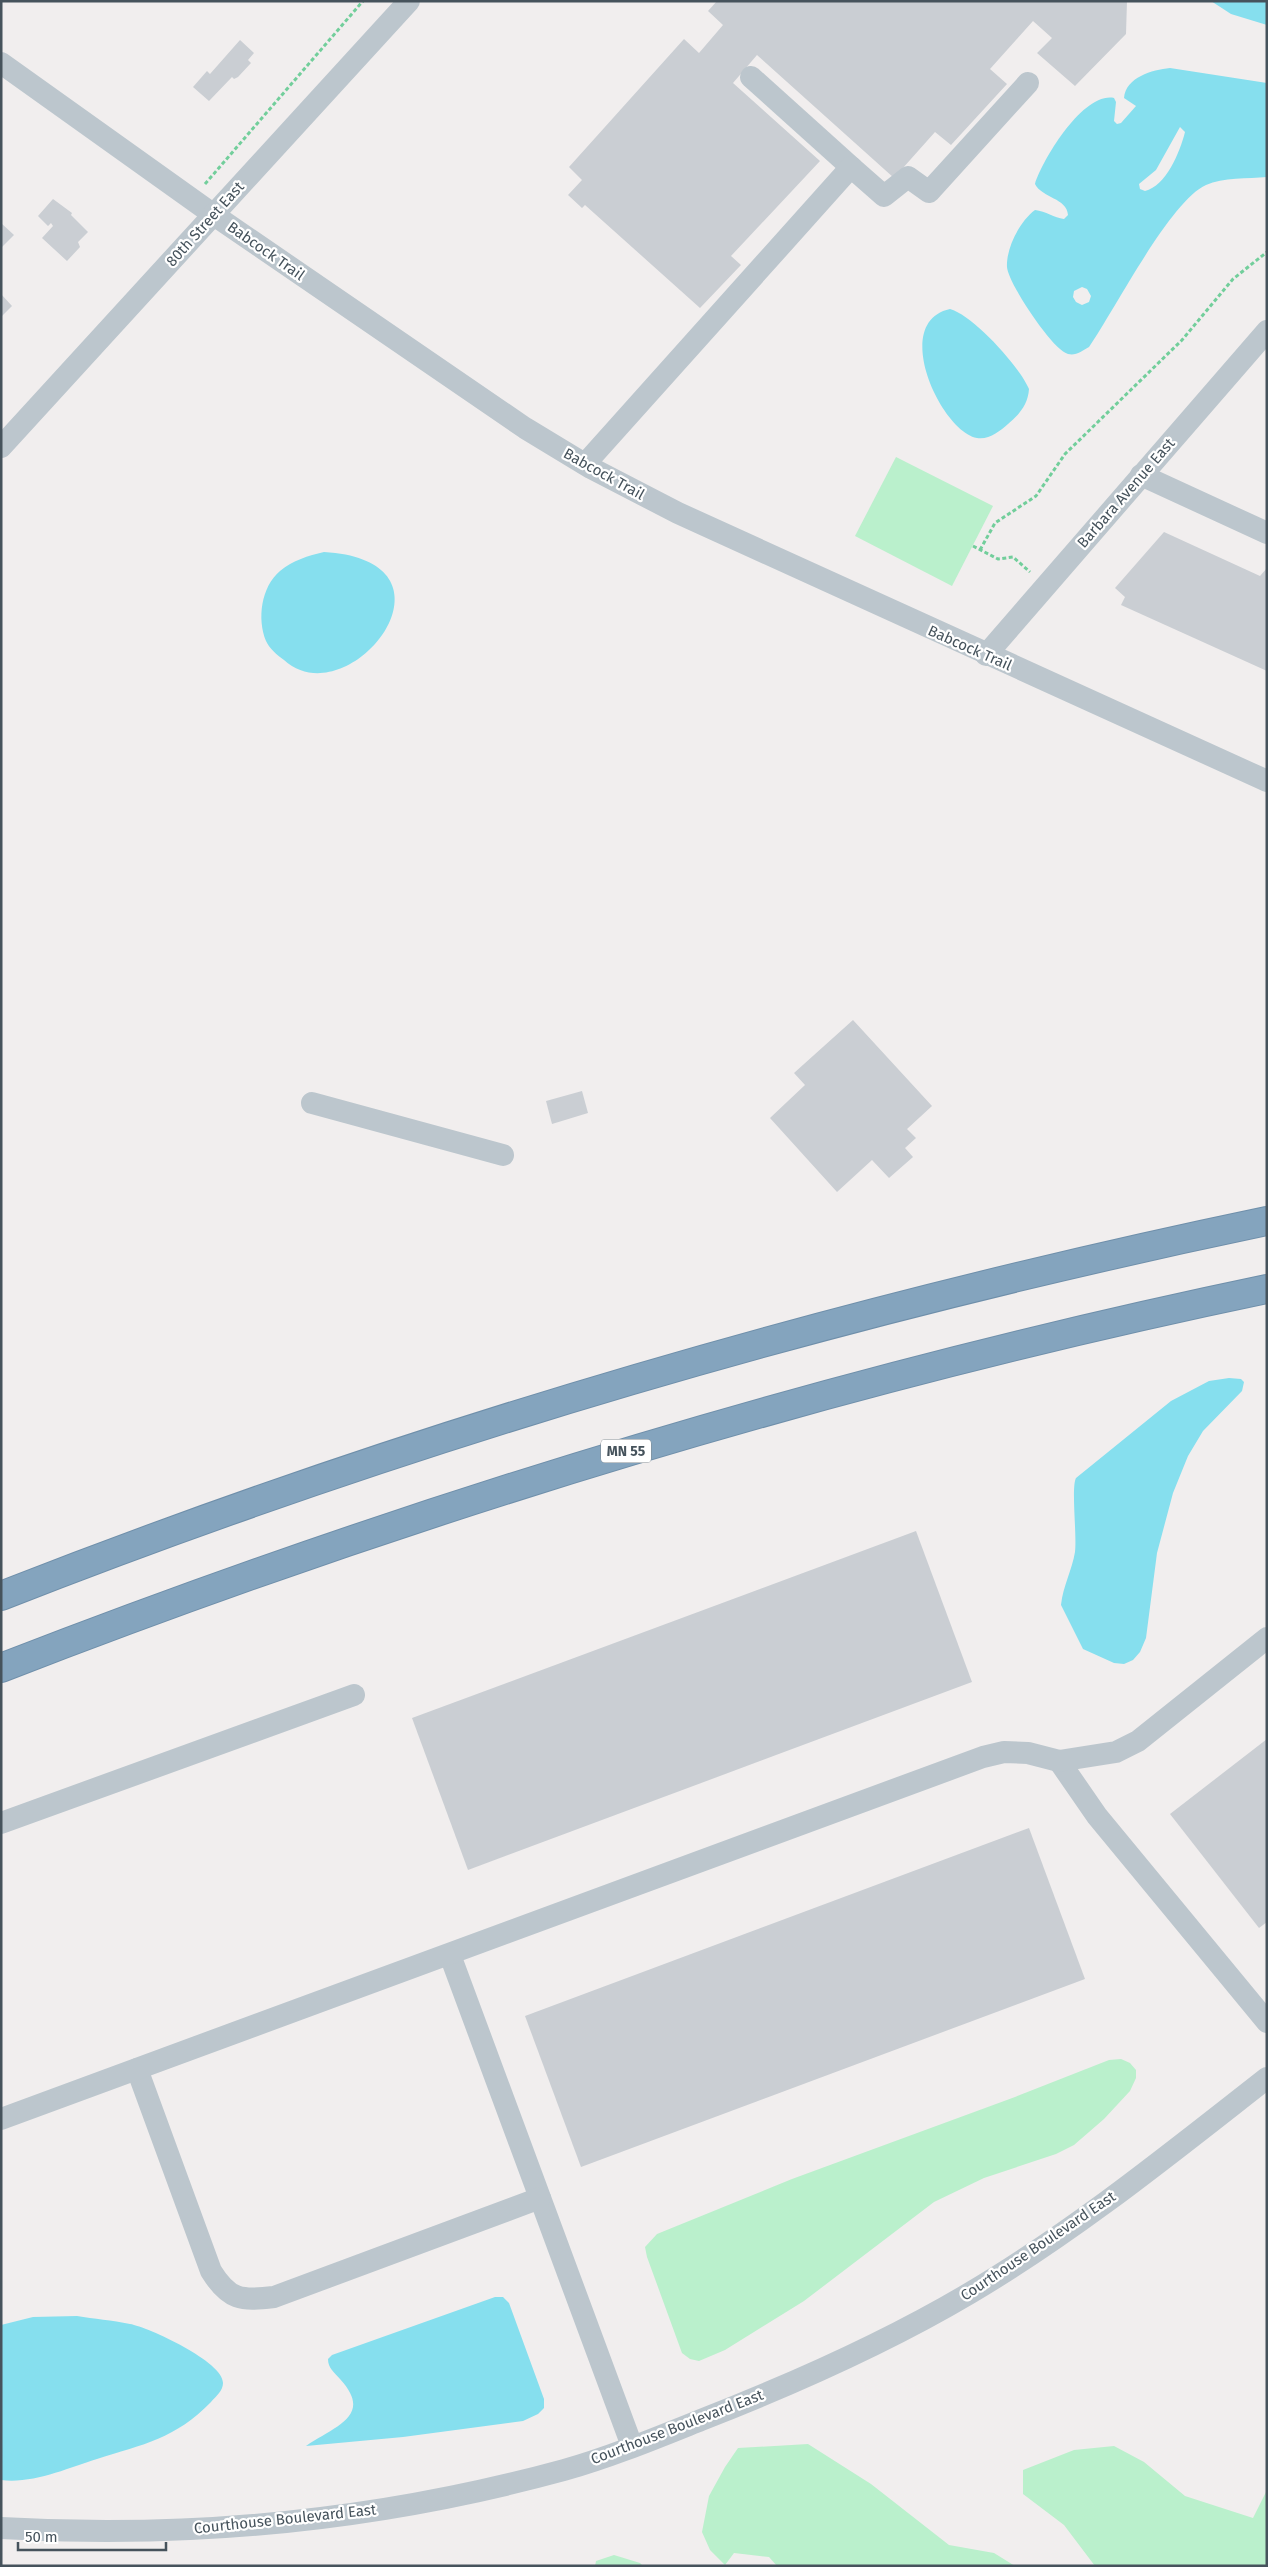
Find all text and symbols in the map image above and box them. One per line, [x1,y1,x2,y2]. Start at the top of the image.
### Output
street label: 80th Street East [162,178,248,270]
street label: Babcock Trail [224,218,309,285]
street label: Barbara Avenue East [1073,434,1179,552]
street label: Babcock Trail [560,444,648,504]
street label: Babcock Trail [925,621,1015,675]
road number: MN 55 [601,1440,651,1462]
street label: Courthouse Boulevard East [957,2187,1119,2305]
street label: Courthouse Boulevard East [588,2386,766,2468]
street label: Courthouse Boulevard East [193,2500,378,2538]
scale bar [18,2520,165,2552]
text: 50 m [25,2528,58,2546]

